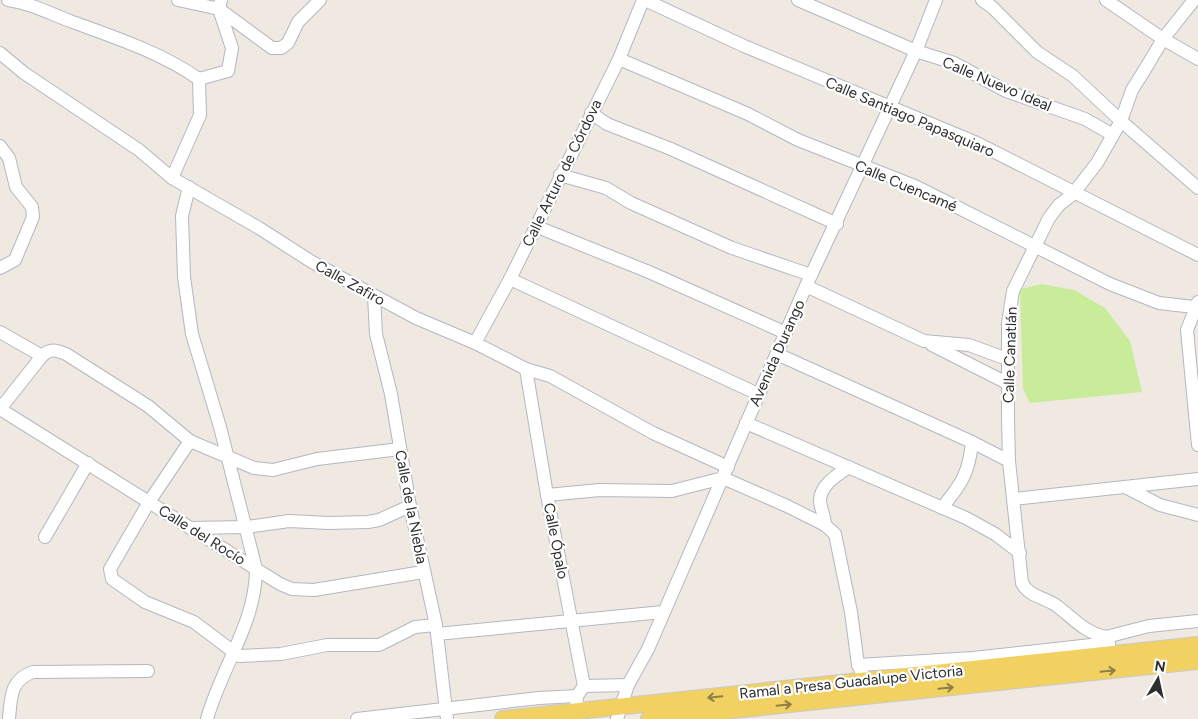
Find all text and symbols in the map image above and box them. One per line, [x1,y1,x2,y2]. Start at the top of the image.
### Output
street label: Calle Nuevo Ideal [940,53,1054,115]
street label: Calle Santiago Papasquiaro [823,73,997,161]
street label: Calle Arturo de Córdova [519,96,605,250]
street label: Calle Cuencamé [852,156,960,216]
street label: Calle Zafiro [312,256,388,310]
street label: Avenida Durango [745,297,809,409]
street label: Calle Canatlán [999,307,1021,403]
street label: Calle de la Niebla [391,449,431,565]
street label: Calle del Rocío [155,501,249,569]
street label: Calle Ópalo [540,501,572,581]
north arrow [1133,654,1183,704]
text: N [1153,657,1167,676]
street label: Ramal a Presa Guadalupe Victoria [738,661,964,703]
one-way arrow [1099,666,1115,676]
one-way arrow [938,683,954,693]
one-way arrow [707,692,723,702]
one-way arrow [776,700,792,710]

